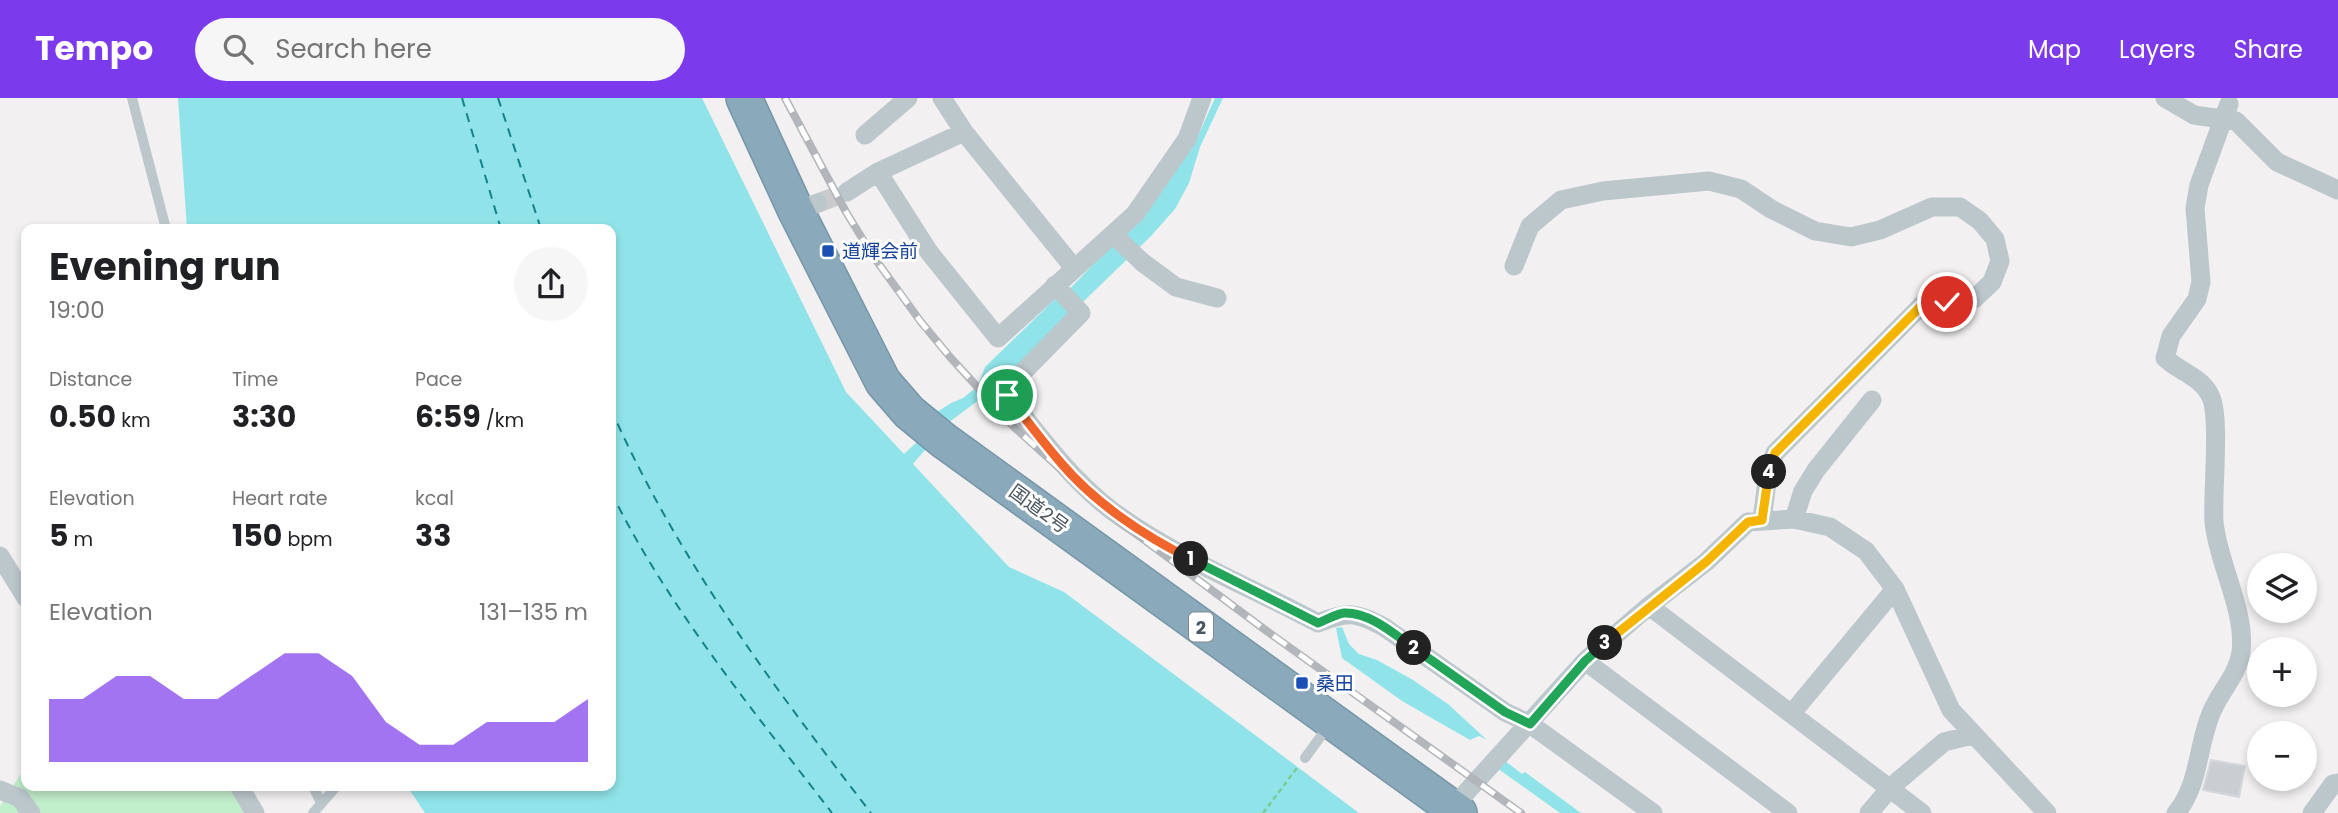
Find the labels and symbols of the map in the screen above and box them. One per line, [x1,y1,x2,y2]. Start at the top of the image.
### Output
place label: 道輝会前 [842,238,918,265]
marker: 道輝会前 [820,243,836,259]
pin [1917,272,1977,332]
pin [977,365,1037,425]
pin: 4 [1752,454,1786,490]
street label: 国道2号 [1004,478,1074,540]
pin: 1 [1174,542,1208,576]
road number: 2 [1189,612,1213,642]
pin: 3 [1588,626,1622,660]
pin: 2 [1396,630,1432,666]
place label: 桑田 [1316,670,1354,697]
marker: 桑田 [1294,675,1310,691]

